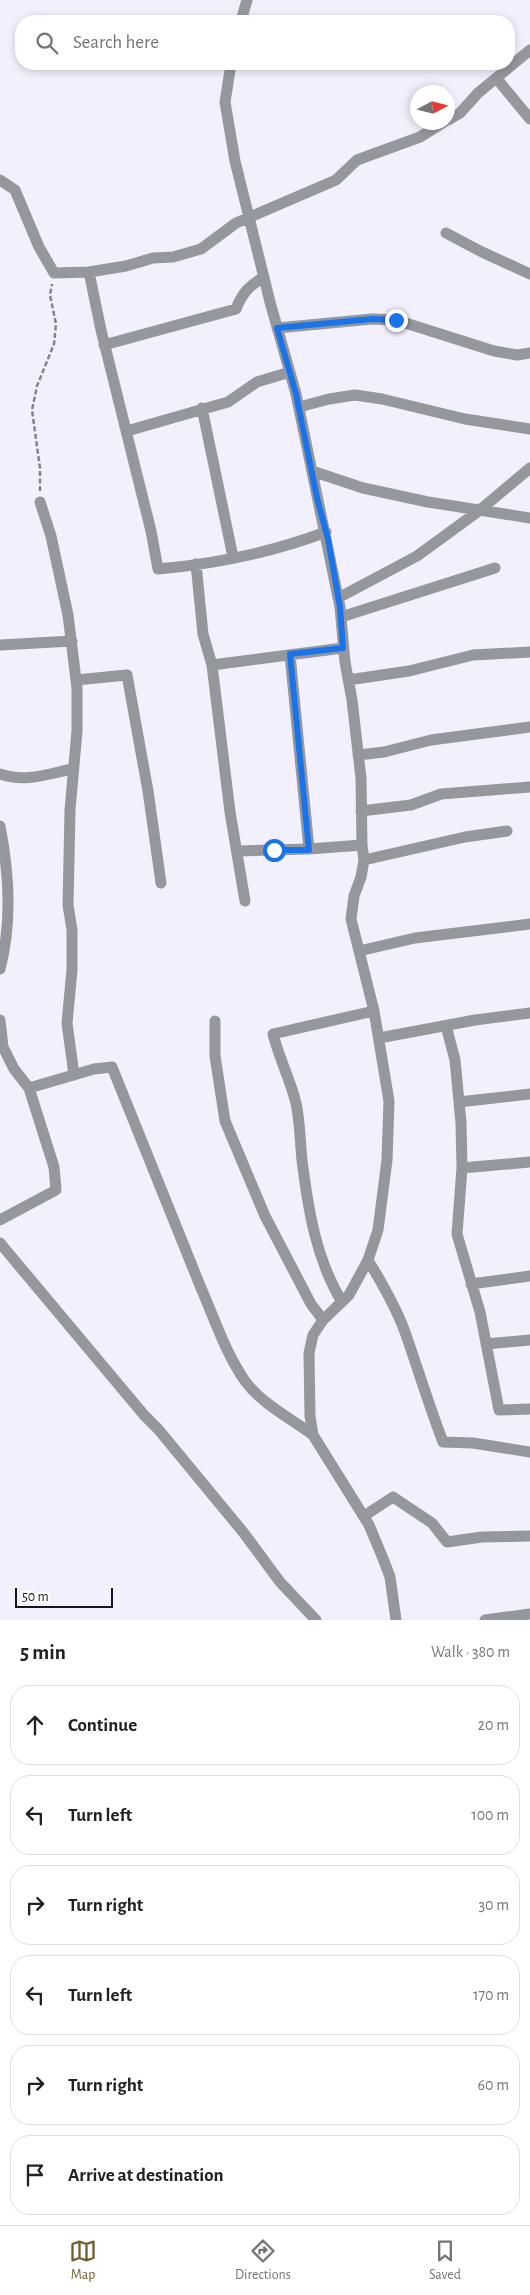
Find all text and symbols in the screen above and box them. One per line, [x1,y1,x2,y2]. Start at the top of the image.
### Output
search box [15,15,515,70]
icon: search [33,29,61,57]
text: Search here [73,33,159,52]
north arrow [410,85,455,130]
route end [385,309,408,332]
route start [263,839,286,862]
scale bar [15,1585,112,1608]
text: 50 m [22,1590,49,1604]
text: 5 min [20,1642,66,1663]
text: Walk · 380 m [431,1644,510,1660]
icon: ahead [21,1711,49,1739]
text: Continue [68,1716,137,1735]
text: 20 m [478,1717,509,1733]
icon: left [21,1801,49,1829]
text: Turn left [68,1806,132,1825]
text: 100 m [471,1807,509,1823]
icon: right [21,1891,49,1919]
text: Turn right [68,1896,143,1915]
text: 30 m [479,1897,509,1913]
icon: left [21,1981,49,2009]
text: Turn left [68,1986,132,2005]
text: 170 m [473,1987,509,2003]
icon: right [21,2071,49,2099]
text: Turn right [68,2076,143,2095]
text: 60 m [478,2077,509,2093]
icon: arrive [21,2161,49,2189]
text: Arrive at destination [68,2166,224,2185]
tab: Map [69,2237,97,2284]
tab: Directions [235,2237,291,2284]
tab: Saved [429,2237,461,2284]

